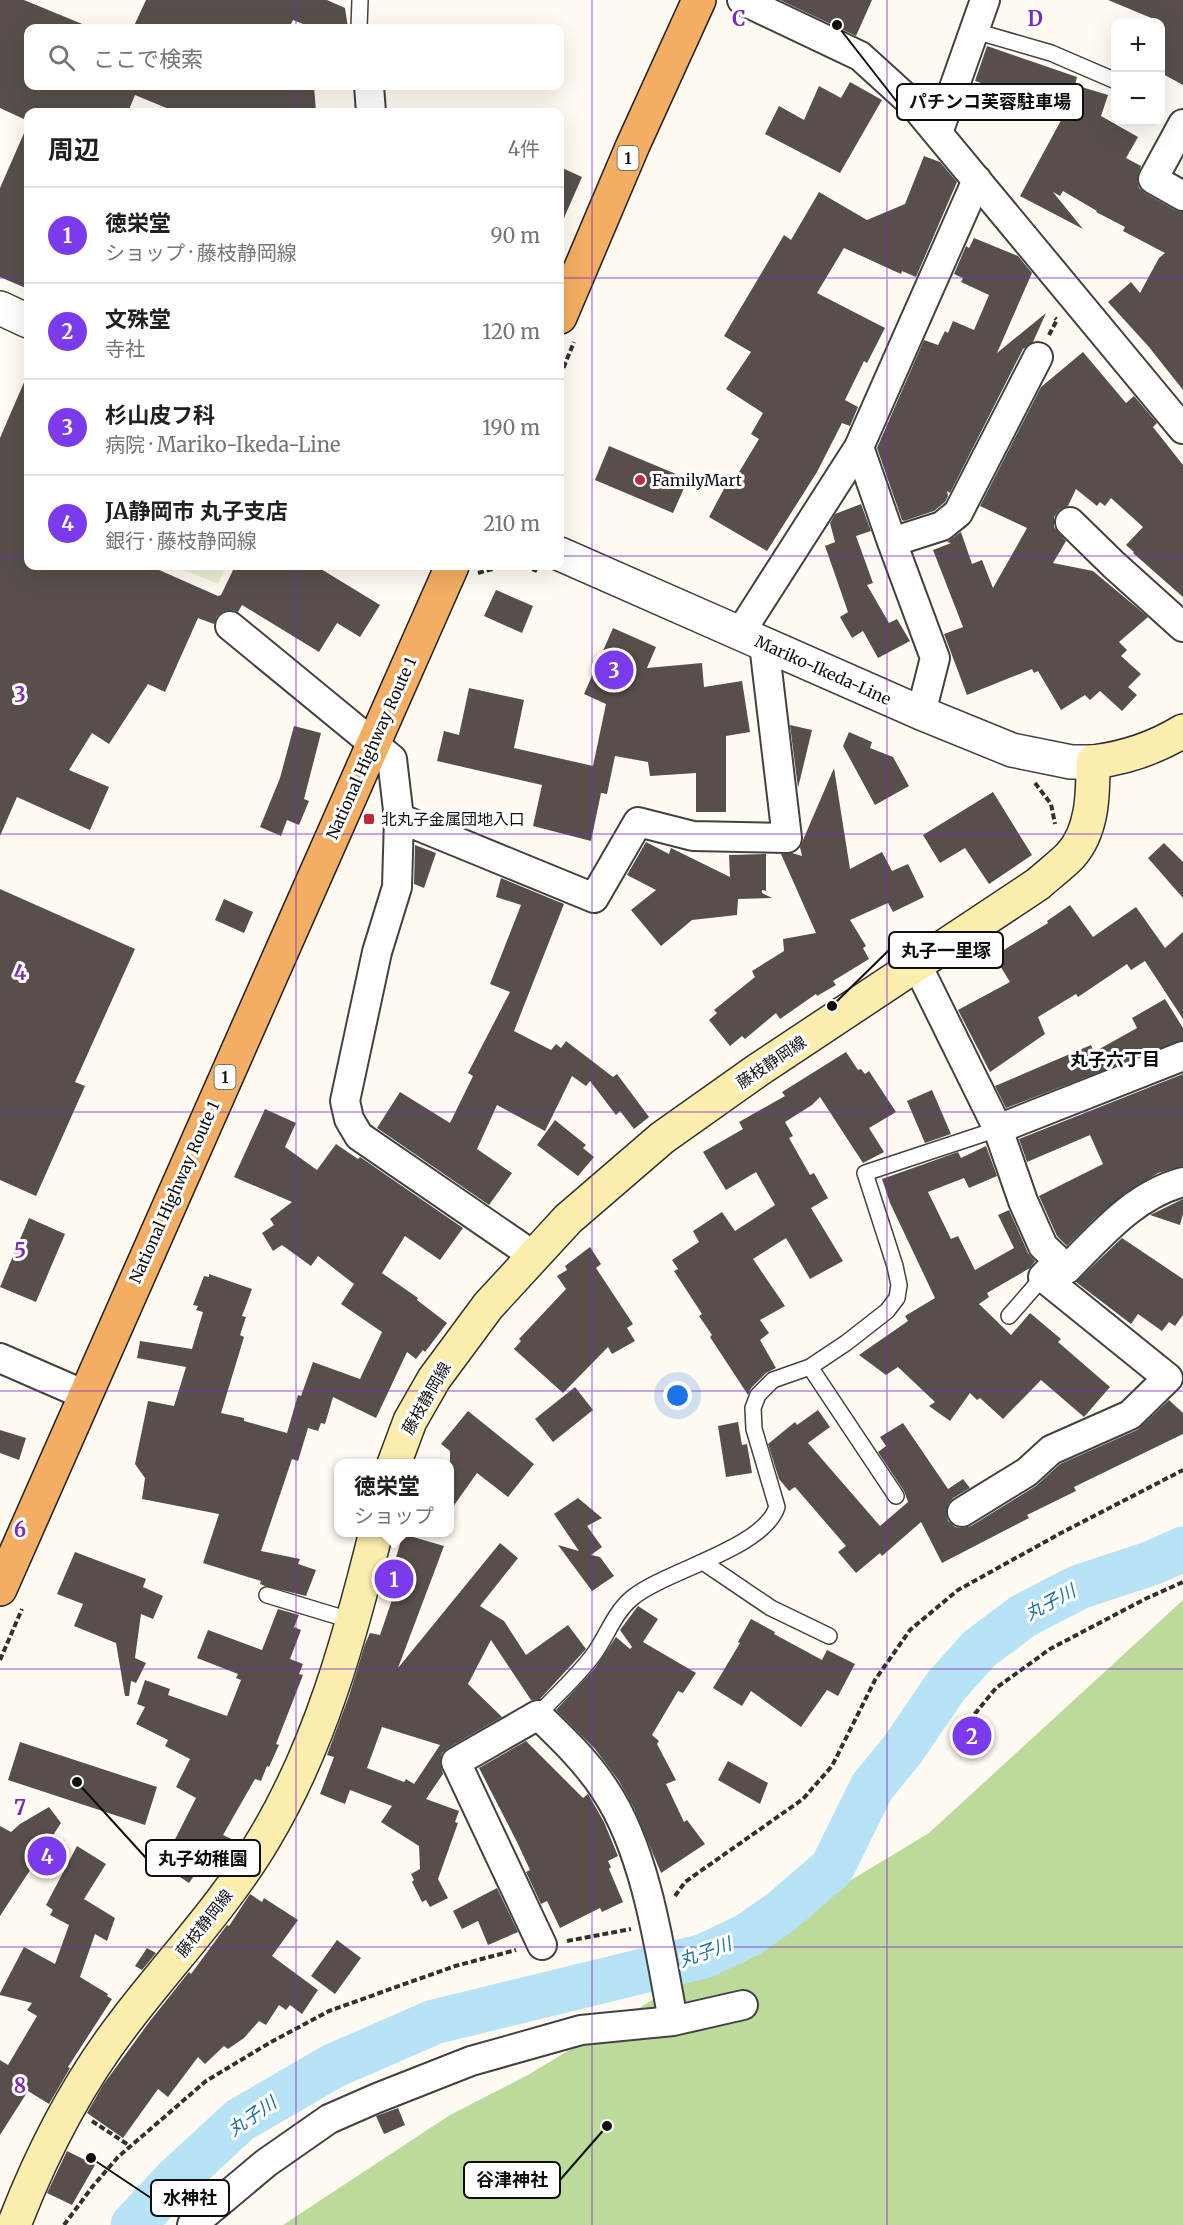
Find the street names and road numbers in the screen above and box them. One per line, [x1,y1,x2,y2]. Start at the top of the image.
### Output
road number: 1 [618,146,638,170]
street label: Mariko-Ikeda-Line [752,631,894,709]
street label: National Highway Route 1 [322,654,420,842]
street label: 藤枝静岡線 [732,1031,810,1093]
road number: 1 [214,1065,236,1089]
street label: National Highway Route 1 [125,1098,223,1286]
street label: 藤枝静岡線 [397,1358,455,1438]
street label: 藤枝静岡線 [171,1885,237,1961]

